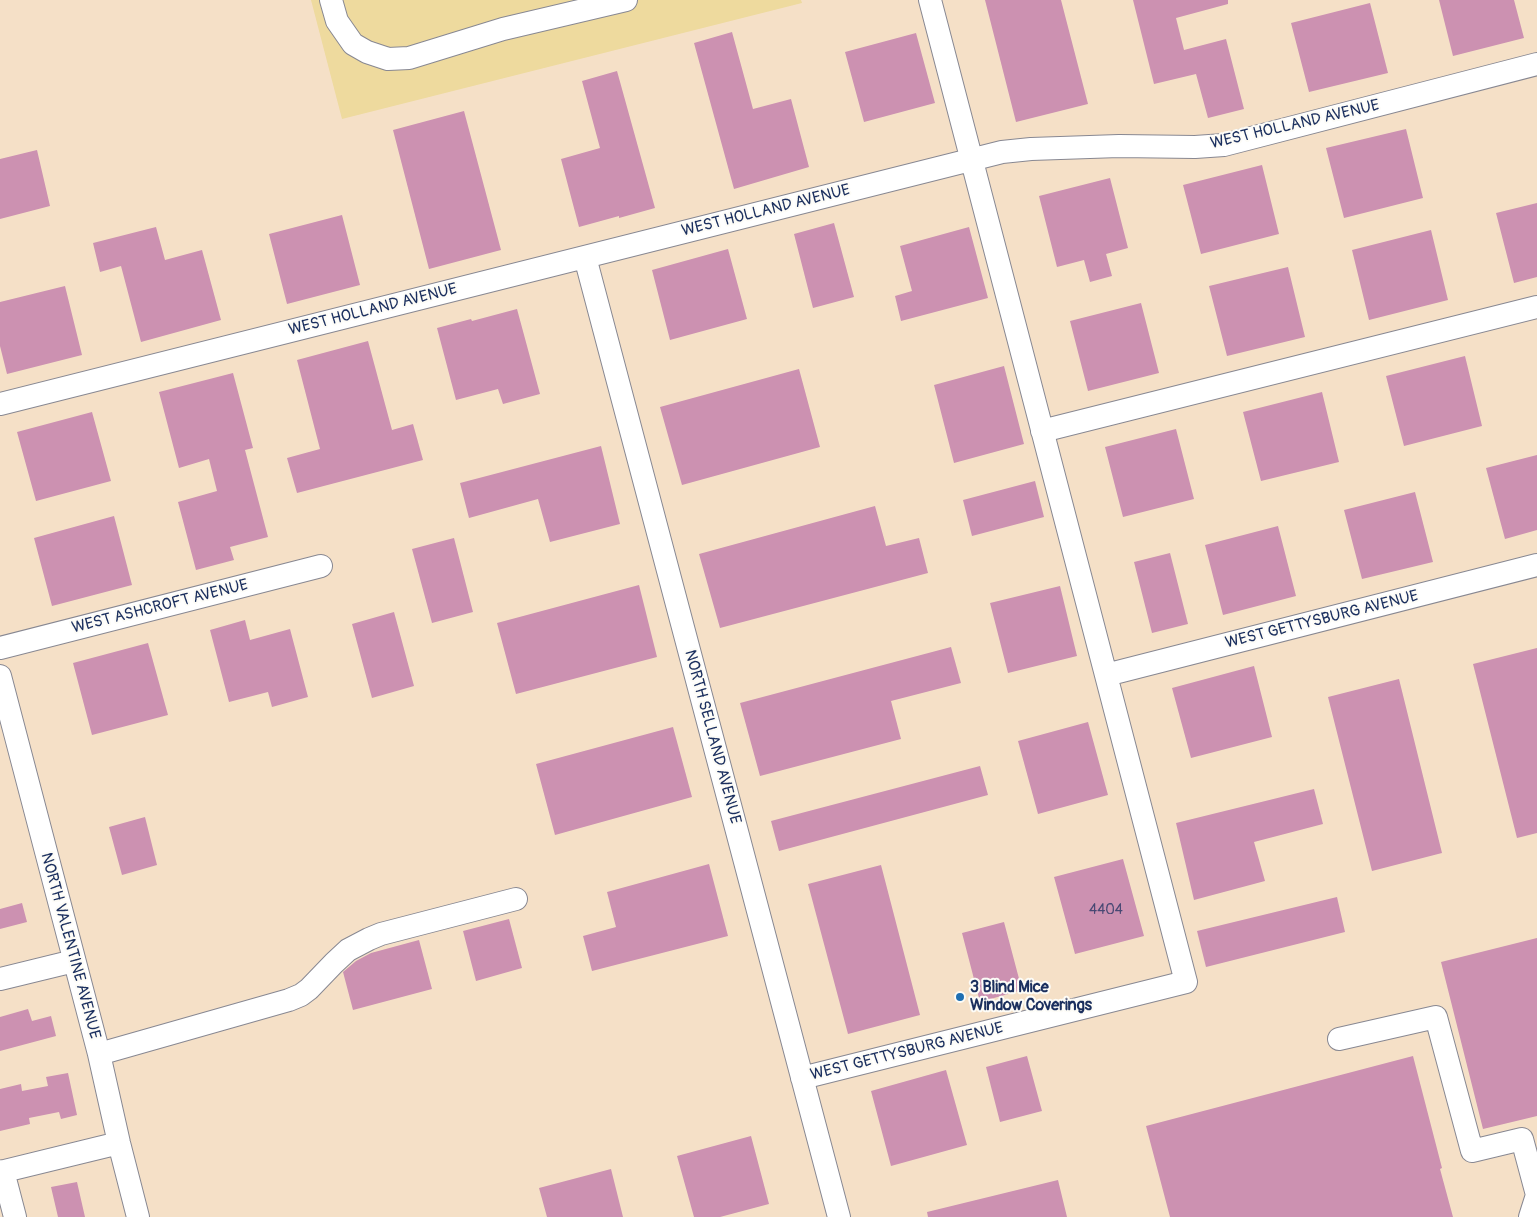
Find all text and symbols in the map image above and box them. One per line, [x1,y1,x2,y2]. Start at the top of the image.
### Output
street label: WEST HOLLAND AVENUE [1209,96,1381,154]
street label: WEST HOLLAND AVENUE [680,181,852,241]
street label: WEST HOLLAND AVENUE [287,280,459,340]
street label: WEST ASHCROFT AVENUE [70,576,250,638]
street label: WEST GETTYSBURG AVENUE [1224,587,1420,653]
street label: NORTH SELLAND AVENUE [680,648,744,826]
street label: NORTH VALENTINE AVENUE [36,851,104,1041]
house number: 4404 [1089,902,1123,918]
place label: 3 Blind Mice Window Coverings [970,978,1092,1016]
marker: 3 Blind Mice Window Coverings [954,991,966,1003]
street label: WEST GETTYSBURG AVENUE [809,1019,1005,1085]

